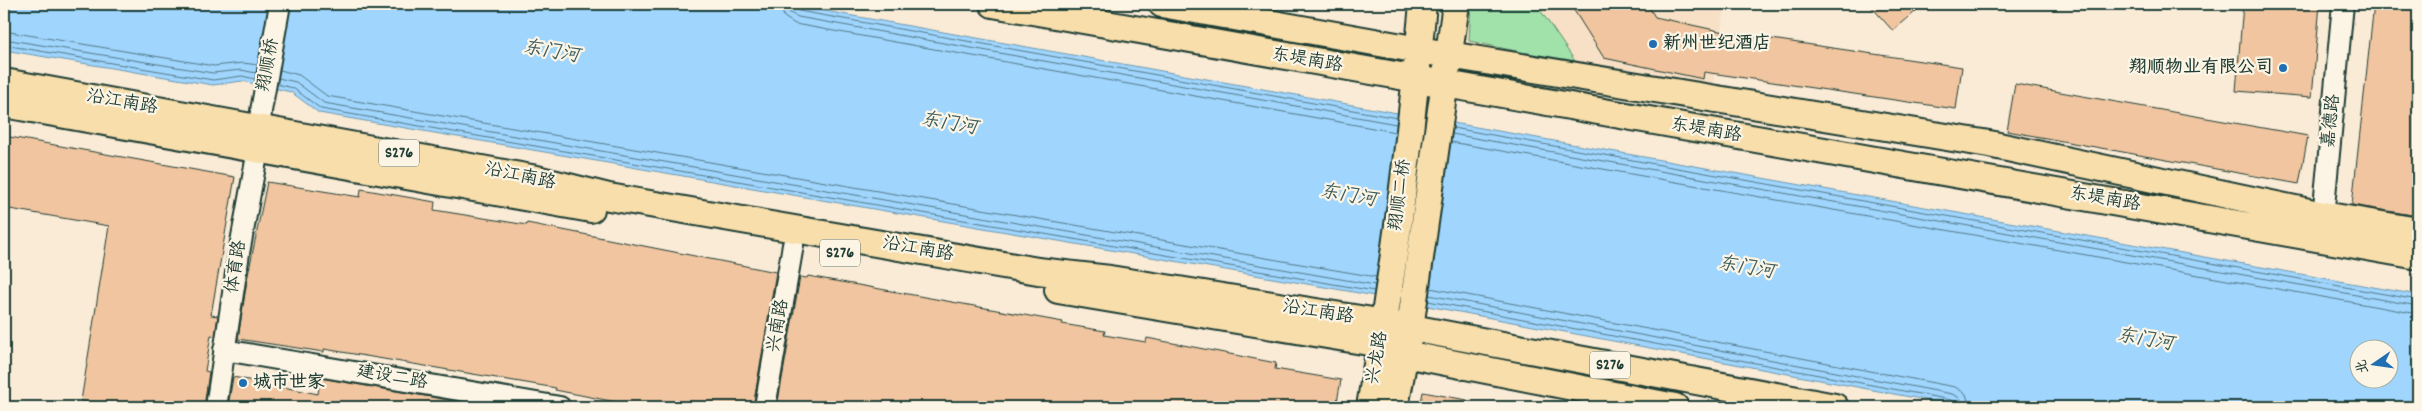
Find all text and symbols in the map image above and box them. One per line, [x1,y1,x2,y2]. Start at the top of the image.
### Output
place label: 新州世纪酒店 [1663,32,1771,57]
water label: 东门河 [521,35,584,72]
street label: 翔顺桥 [252,36,286,94]
marker: 新州世纪酒店 [1647,38,1659,50]
street label: 东堤南路 [1269,42,1345,80]
place label: 翔顺物业有限公司 [2129,56,2273,81]
marker: 翔顺物业有限公司 [2277,62,2289,74]
street label: 沿江南路 [84,84,160,122]
street label: 嘉德路 [2317,93,2347,149]
water label: 东门河 [919,107,982,144]
street label: 东堤南路 [1668,112,1744,150]
road number: S276 [379,140,419,167]
street label: 沿江南路 [482,157,558,197]
street label: 翔顺二桥 [1384,158,1418,232]
water label: 东门河 [1318,179,1381,216]
street label: 东堤南路 [2067,181,2143,219]
street label: 沿江南路 [880,231,956,269]
street label: 体育路 [220,238,254,296]
road number: S276 [820,240,860,266]
water label: 东门河 [1716,251,1779,288]
street label: 沿江南路 [1280,295,1356,331]
street label: 兴南路 [762,297,796,355]
water label: 东门河 [2115,323,2178,360]
street label: 兴龙路 [1361,329,1395,387]
north arrow [2350,338,2400,388]
road number: S276 [1590,352,1630,378]
text: 北 [2352,357,2375,376]
street label: 建设二路 [354,359,430,397]
place label: 城市世家 [253,371,325,396]
marker: 城市世家 [237,377,249,389]

